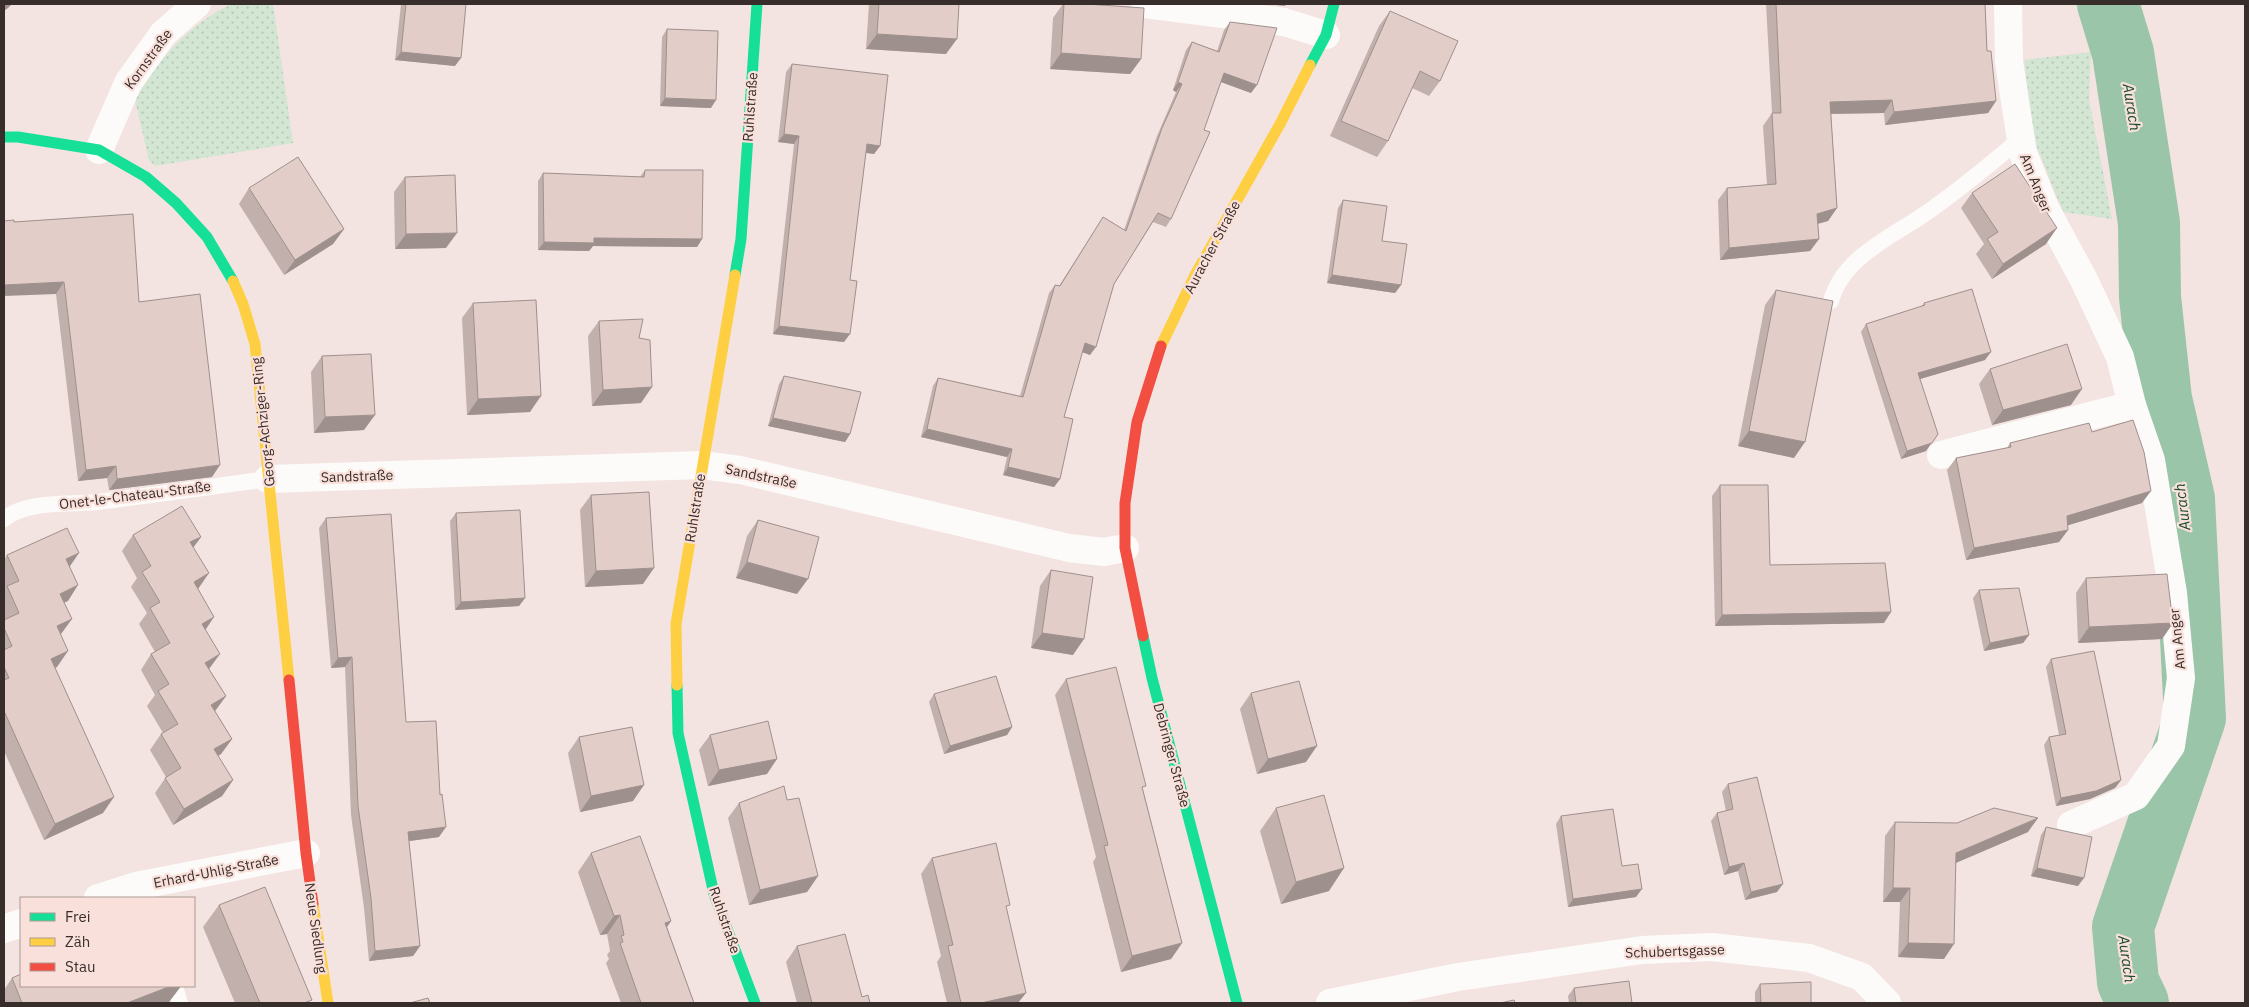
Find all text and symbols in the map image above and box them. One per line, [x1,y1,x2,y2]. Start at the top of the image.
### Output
street label: Kornstraße [120,25,176,93]
street label: Ruhlstraße [739,71,761,142]
water label: Aurach [2119,81,2145,132]
street label: Am Anger [2016,151,2056,215]
street label: Auracher Straße [1180,197,1244,297]
street label: Georg-Achziger-Ring [247,356,279,488]
street label: Sandstraße [724,460,799,492]
street label: Sandstraße [320,466,394,486]
street label: Ruhlstraße [681,472,709,544]
street label: Onet-le-Chateau-Straße [58,477,212,513]
water label: Aurach [2170,482,2194,533]
street label: Am Anger [2165,607,2189,671]
street label: Debringer Straße [1149,701,1195,810]
street label: Erhard-Uhlig-Straße [152,850,280,892]
street label: Neue Siedlung [301,882,331,975]
street label: Ruhlstraße [705,884,745,956]
legend [20,897,195,987]
text: Frei [65,907,91,926]
text: Zäh [65,932,90,951]
water label: Aurach [2114,933,2140,984]
street label: Schubertsgasse [1625,940,1725,962]
text: Stau [65,957,96,976]

